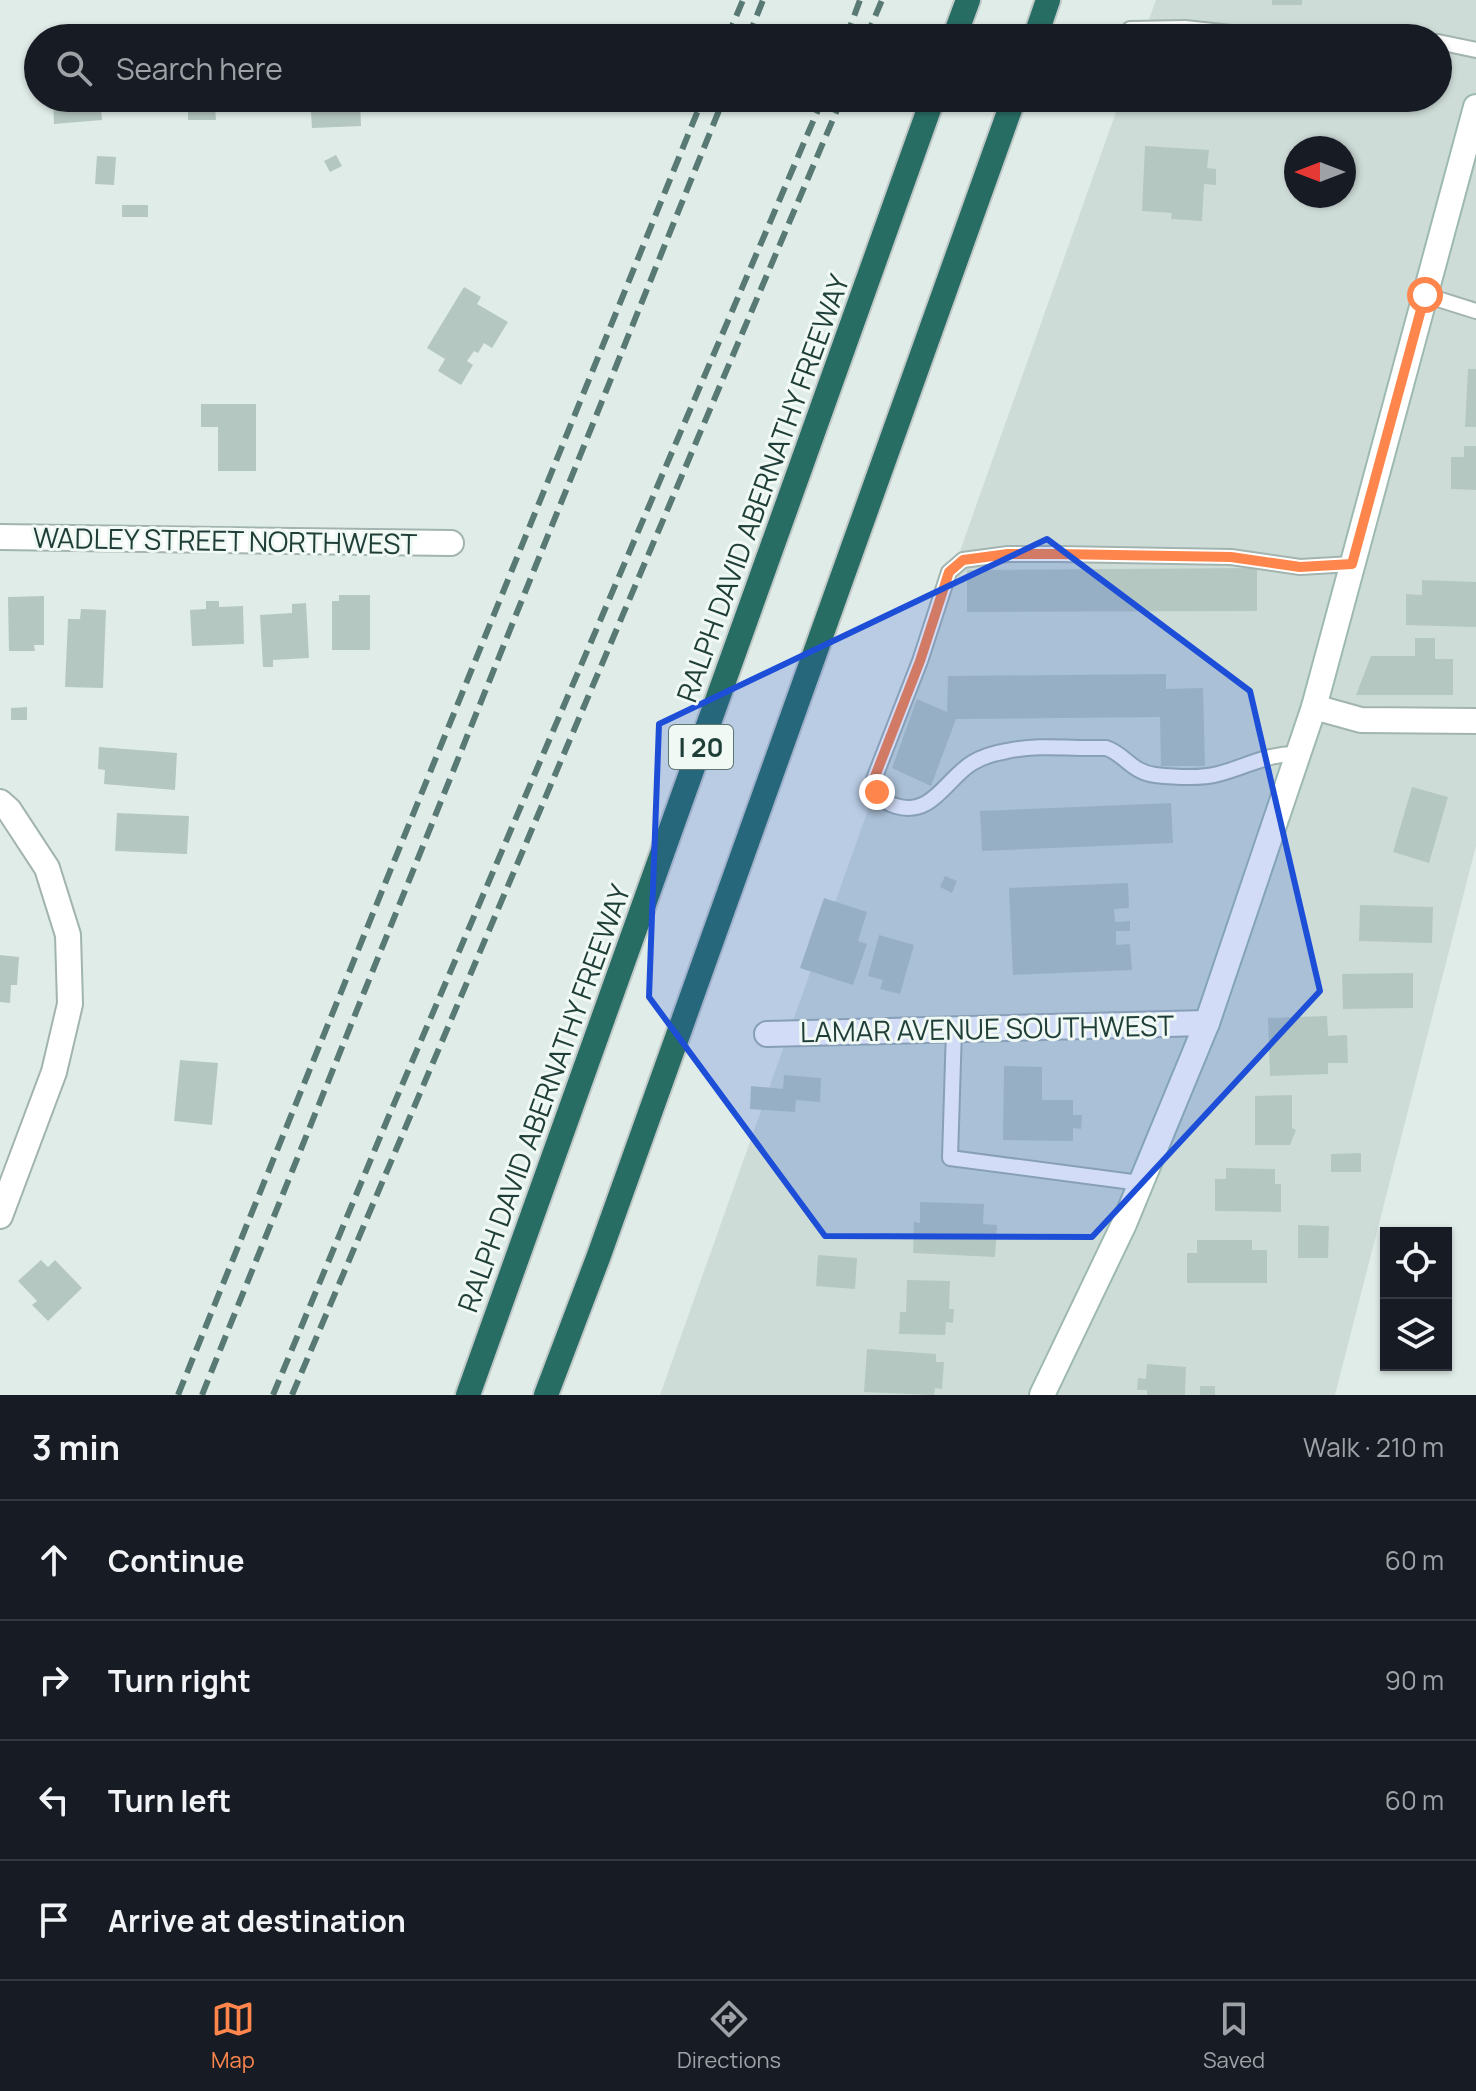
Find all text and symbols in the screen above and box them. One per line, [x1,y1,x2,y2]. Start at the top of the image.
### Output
search box [24,24,1452,112]
icon: search [52,46,96,90]
text: Search here [116,48,283,89]
north arrow [1284,136,1356,208]
street label: RALPH DAVID ABERNATHY FREEWAY [667,269,857,707]
route start [1407,277,1443,313]
street label: WADLEY STREET NORTHWEST [32,518,418,562]
road number: I 20 [669,725,733,769]
route end [859,774,895,810]
street label: RALPH DAVID ABERNATHY FREEWAY [448,879,638,1317]
street label: LAMAR AVENUE SOUTHWEST [800,1006,1175,1050]
map controls [1380,1227,1452,1371]
button: locate [1380,1227,1452,1299]
button: layers [1380,1299,1452,1371]
text: 3 min [32,1424,120,1470]
text: Walk · 210 m [1303,1429,1444,1465]
icon: ahead [32,1538,76,1582]
text: Continue [108,1540,244,1581]
text: 60 m [1385,1542,1444,1578]
icon: right [32,1658,76,1702]
text: Turn right [108,1660,251,1701]
text: 90 m [1385,1662,1444,1698]
icon: left [32,1778,76,1822]
text: Turn left [108,1780,231,1821]
text: 60 m [1385,1782,1444,1818]
icon: arrive [32,1898,76,1942]
text: Arrive at destination [108,1900,406,1941]
tab: Map [211,1997,255,2075]
tab: Directions [677,1997,781,2075]
tab: Saved [1203,1997,1265,2075]

